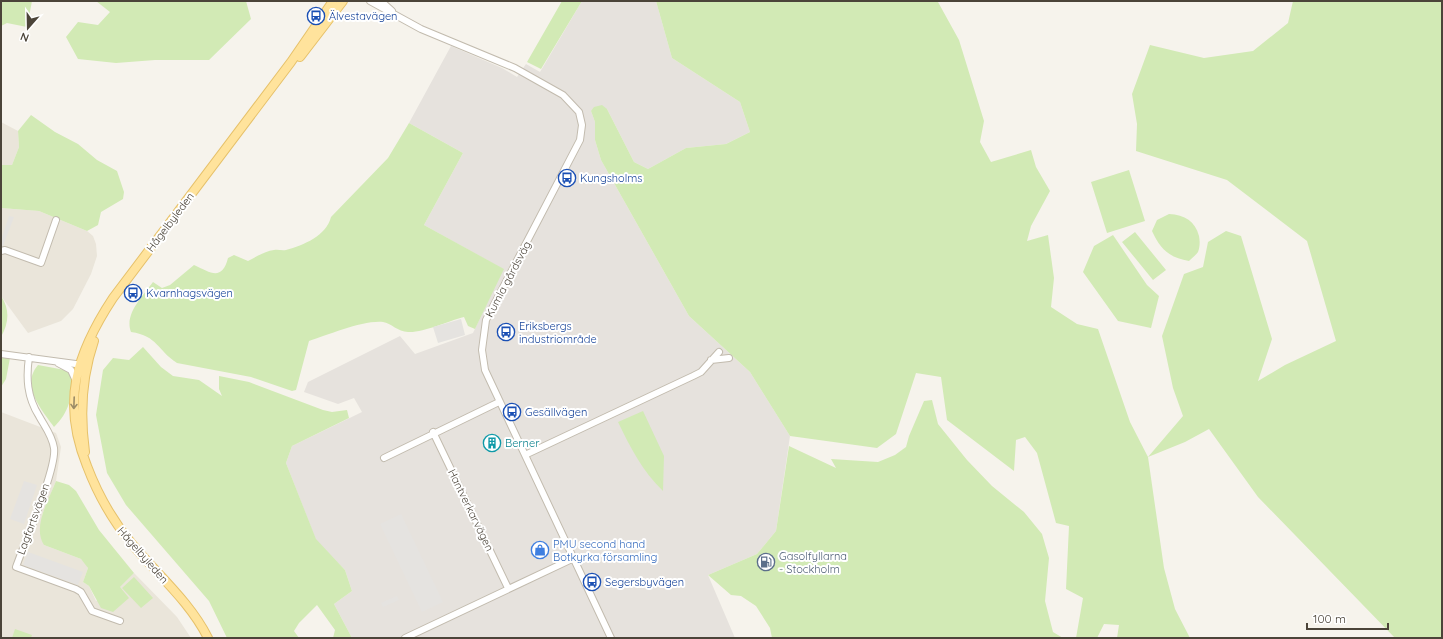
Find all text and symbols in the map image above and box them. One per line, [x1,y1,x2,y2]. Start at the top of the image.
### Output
bus stop icon: Älvestavägen [306,6,326,26]
north arrow [8,8,48,48]
place label: Älvestavägen [329,9,397,23]
text: N [18,29,31,45]
bus stop icon: Kungsholms [557,168,577,188]
place label: Kungsholms [580,171,642,185]
street label: Hågelbyleden [143,190,197,254]
street label: Kumla gårdsväg [482,238,534,320]
bus stop icon: Kvarnhagsvägen [123,283,143,303]
place label: Kvarnhagsvägen [146,286,233,300]
place label: Eriksbergs industriområde [519,319,597,346]
bus stop icon: Eriksbergs industriområde [496,322,516,342]
one-way arrow [70,396,77,409]
bus stop icon: Gesällvägen [502,402,522,422]
place label: Gesällvägen [525,405,587,419]
building icon: Berner [482,433,502,453]
place label: Berner [505,436,540,450]
street label: Hantverkarvägen [445,467,497,553]
street label: Lagfartsvägen [14,481,52,557]
street label: Hågelbyleden [115,524,171,586]
place label: PMU second hand Botkyrka församling [553,537,657,564]
shop icon: PMU second hand Botkyrka församling [530,540,550,560]
place label: Gasolfyllarna - Stockholm [779,549,847,576]
fuel station icon: Gasolfyllarna - Stockholm [756,552,776,572]
bus stop icon: Segersbyvägen [582,572,602,592]
place label: Segersbyvägen [605,575,684,589]
scale bar [1307,605,1388,631]
text: 100 m [1313,611,1346,626]

